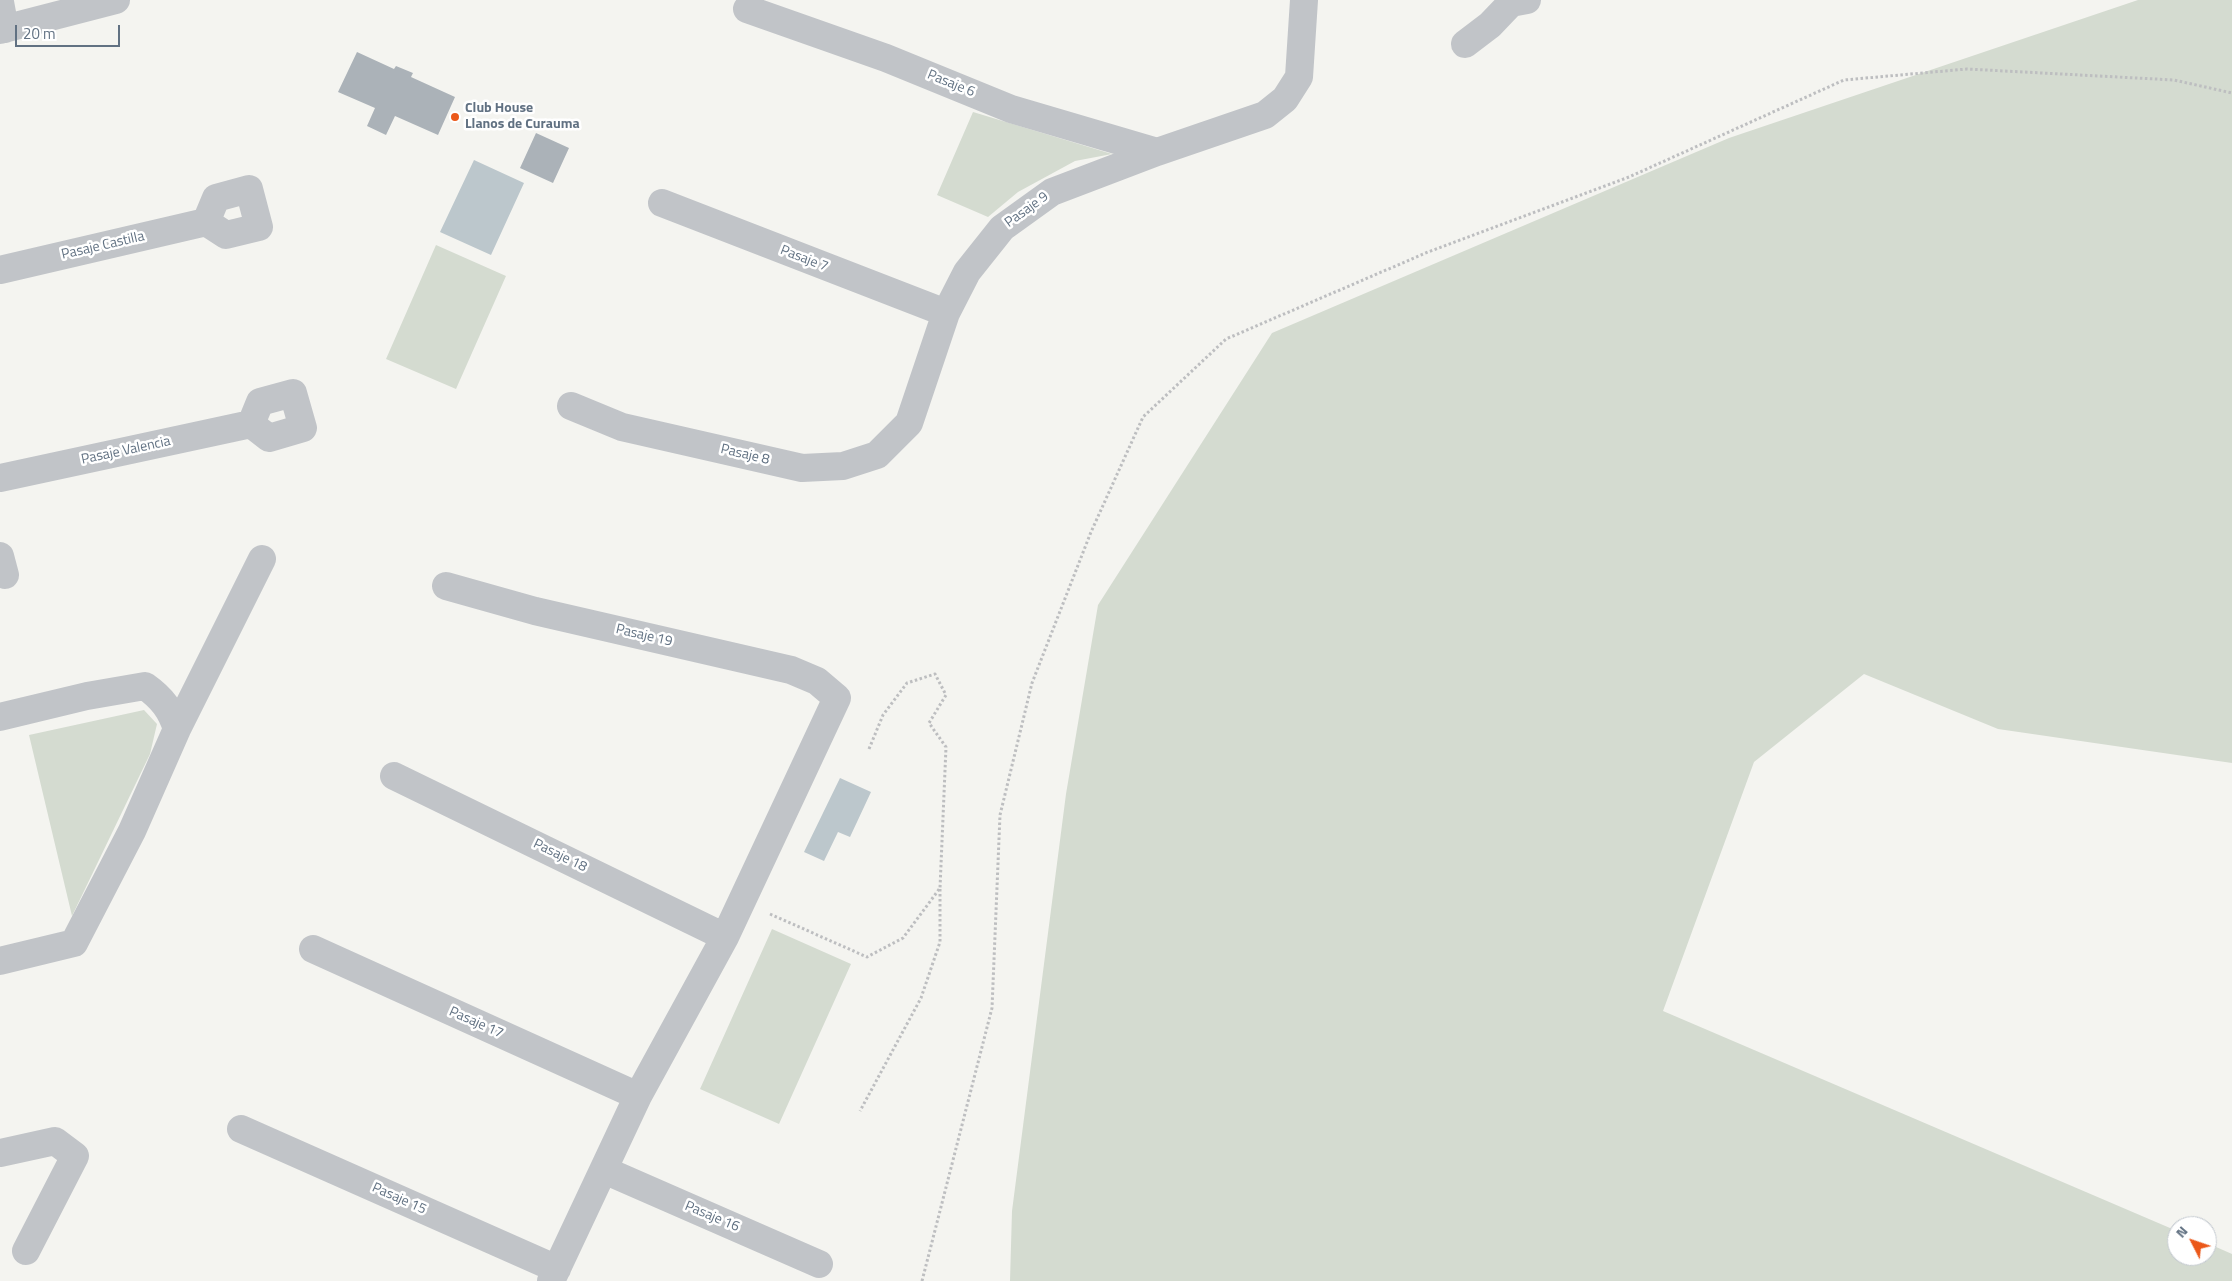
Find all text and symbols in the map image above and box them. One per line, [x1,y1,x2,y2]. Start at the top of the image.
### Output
scale bar [18,15,122,47]
text: 20 m [23,22,56,45]
street label: Pasaje 6 [925,67,977,101]
place label: Club House Llanos de Curauma [465,101,580,134]
marker: Club House Llanos de Curauma [449,111,461,123]
street label: Pasaje 9 [1002,189,1052,231]
street label: Pasaje Castilla [60,228,146,264]
street label: Pasaje 7 [778,242,830,276]
street label: Pasaje Valencia [80,433,172,469]
street label: Pasaje 8 [719,441,771,469]
street label: Pasaje 19 [614,621,674,651]
street label: Pasaje 18 [530,836,590,876]
street label: Pasaje 17 [446,1004,506,1042]
street label: Pasaje 15 [369,1180,429,1218]
street label: Pasaje 16 [682,1198,742,1236]
north arrow [2167,1216,2217,1266]
text: N [2170,1221,2192,1242]

